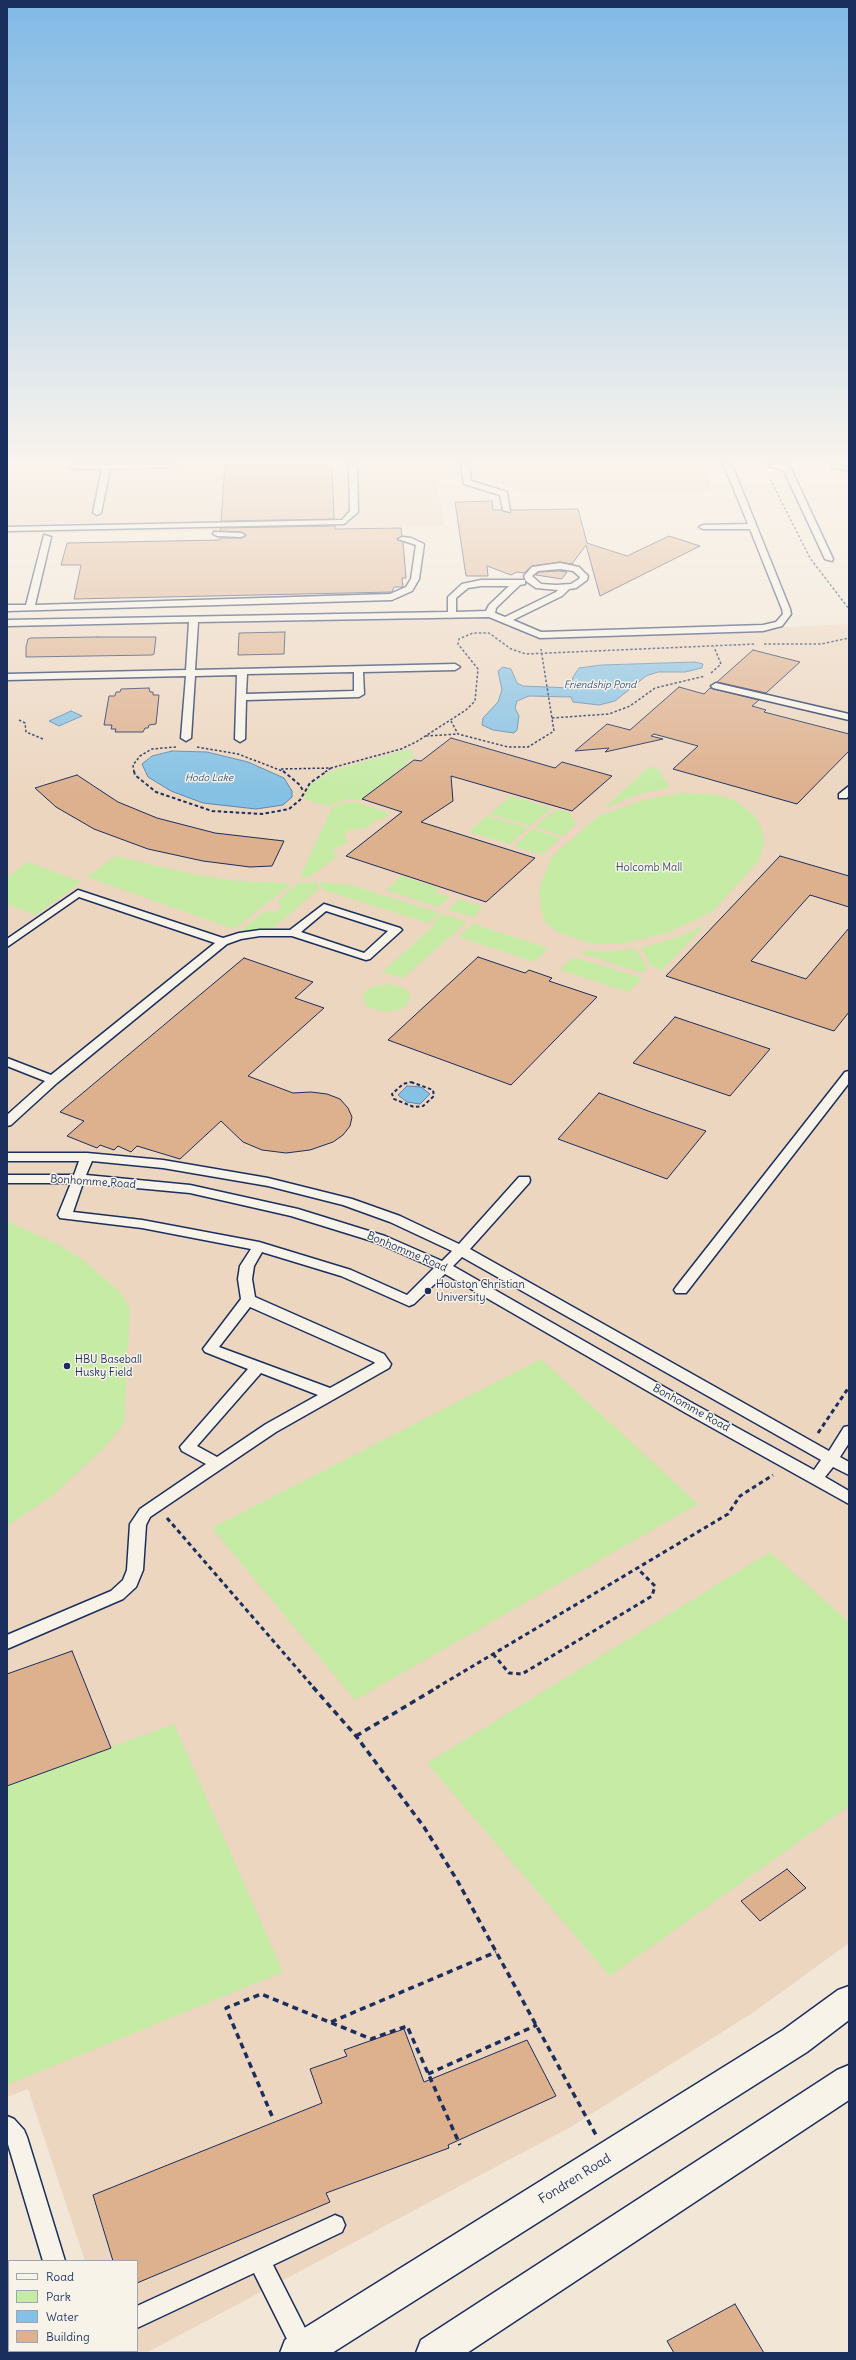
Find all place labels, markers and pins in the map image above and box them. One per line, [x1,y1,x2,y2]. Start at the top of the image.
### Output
place label: Houston Christian University [436,1278,525,1304]
marker: Houston Christian University [423,1286,433,1296]
place label: HBU Baseball Husky Field [75,1353,142,1379]
marker: HBU Baseball Husky Field [62,1361,72,1371]

